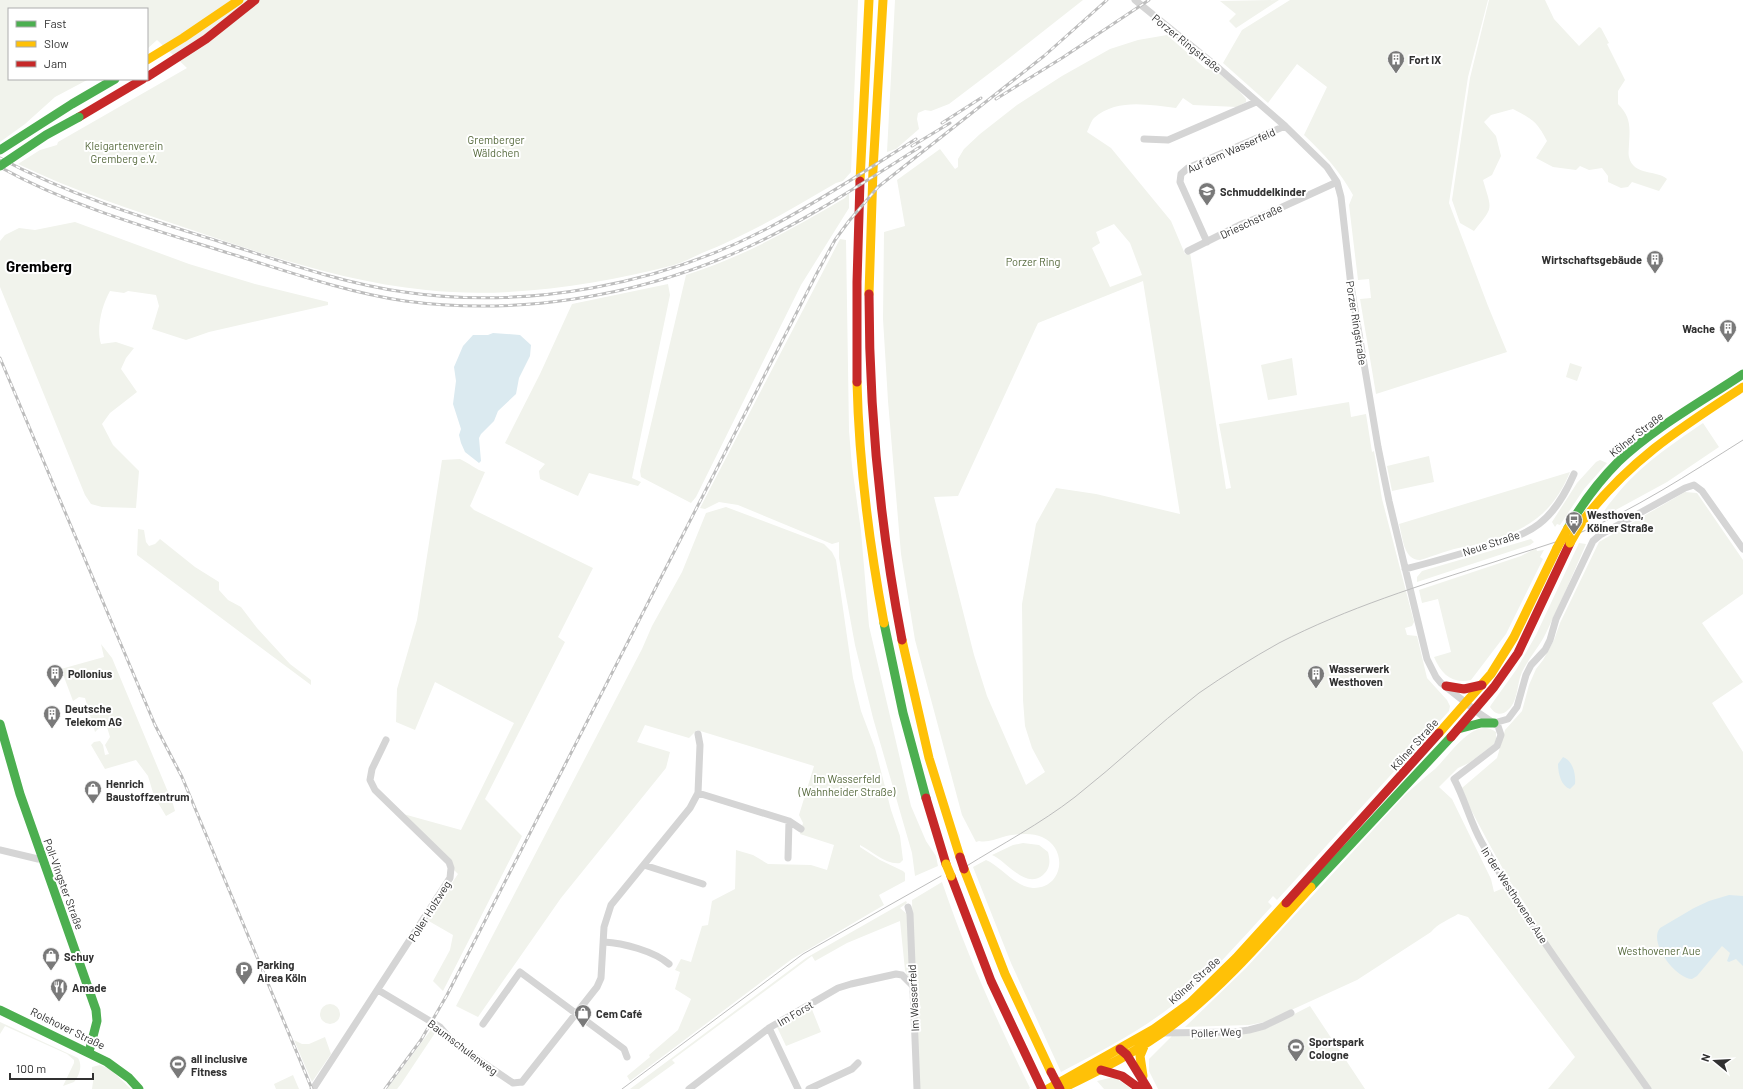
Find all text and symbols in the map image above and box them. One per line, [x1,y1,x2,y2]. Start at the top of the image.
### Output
legend [8,8,148,80]
street label: Porzer Ringstraße [1150,11,1224,75]
text: Fast [44,16,67,30]
text: Slow [44,36,69,50]
building icon: Fort IX [1386,49,1406,74]
place label: Fort IX [1409,53,1441,66]
text: Jam [44,56,67,70]
street label: Auf dem Wasserfeld [1185,125,1277,175]
park label: Gremberger Wäldchen [467,133,525,159]
park label: Kleigartenverein Gremberg e.V. [85,139,163,165]
school or university icon: Schmuddelkinder [1197,181,1217,206]
place label: Schmuddelkinder [1220,185,1307,198]
street label: Drieschstraße [1218,201,1284,241]
building icon: Wirtschaftsgebäude [1645,249,1665,274]
place label: Wirtschaftsgebäude [1542,253,1642,266]
park label: Porzer Ring [1006,255,1060,268]
district label: Gremberg [6,257,72,275]
street label: Porzer Ringstraße [1344,280,1370,366]
building icon: Wache [1718,318,1738,343]
place label: Wache [1682,322,1715,335]
street label: Kölner Straße [1606,409,1666,459]
place label: Westhoven, Kölner Straße [1587,508,1654,534]
bus stop icon: Westhoven, Kölner Straße [1564,510,1584,535]
street label: Neue Straße [1461,528,1521,558]
place label: Wasserwerk Westhoven [1329,662,1390,688]
building icon: Pollonius [45,663,65,688]
building icon: Wasserwerk Westhoven [1306,664,1326,689]
place label: Pollonius [68,667,113,680]
place label: Deutsche Telekom AG [65,702,122,728]
building icon: Deutsche Telekom AG [42,704,62,729]
street label: Kölner Straße [1387,715,1441,772]
park label: Im Wasserfeld (Wahnheider Straße) [798,772,896,798]
place label: Henrich Baustoffzentrum [106,777,189,803]
shop icon: Henrich Baustoffzentrum [83,779,103,804]
street label: Poll-Vingster Straße [41,837,87,931]
street label: In der Westhovener Aue [1479,844,1551,946]
street label: Poller Holzweg [405,878,453,944]
park label: Westhovener Aue [1617,944,1701,957]
shop icon: Schuy [41,946,61,971]
place label: Schuy [64,950,94,963]
street label: Kölner Straße [1166,953,1223,1007]
place label: Parking Airea Köln [257,958,306,984]
parking icon: Parking Airea Köln [234,960,254,985]
street label: Im Wasserfeld [905,964,921,1032]
restaurant icon: Amade [49,977,69,1002]
place label: Amade [72,981,107,994]
street label: Im Forst [775,998,815,1028]
shop icon: Cem Café [573,1003,593,1028]
street label: Rolshover Straße [29,1004,107,1052]
place label: Cem Café [596,1007,642,1020]
street label: Baumschulenweg [426,1017,501,1078]
street label: Poller Weg [1191,1025,1241,1039]
place label: Sportspark Cologne [1309,1035,1364,1061]
sports icon: Sportspark Cologne [1286,1037,1306,1062]
north arrow [1695,1041,1735,1081]
place label: all inclusive Fitness [191,1052,247,1078]
text: N [1698,1052,1712,1063]
sports icon: all inclusive Fitness [168,1054,188,1079]
scale bar [10,1055,93,1081]
text: 100 m [16,1061,46,1075]

